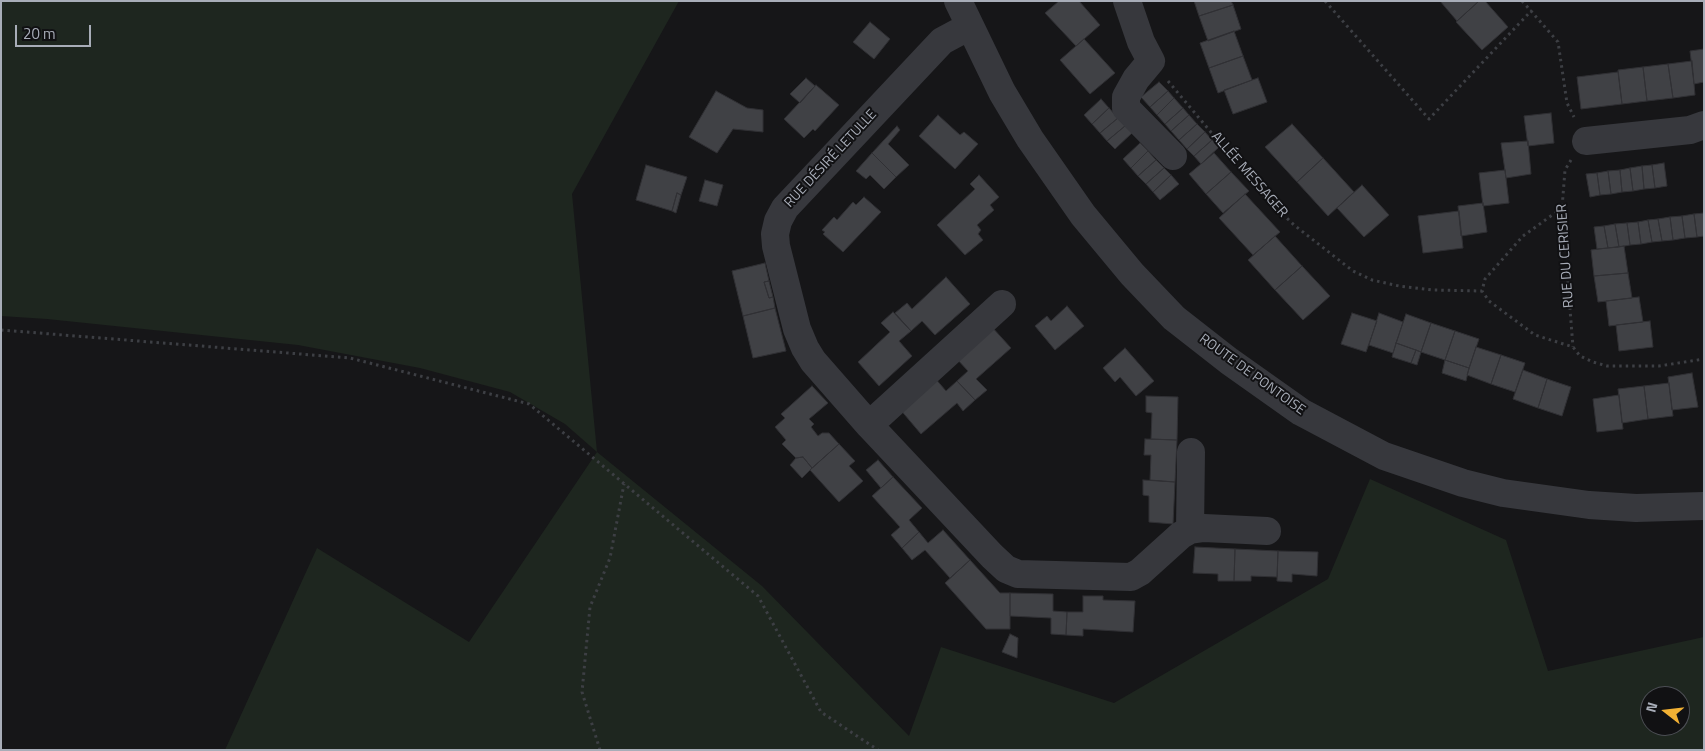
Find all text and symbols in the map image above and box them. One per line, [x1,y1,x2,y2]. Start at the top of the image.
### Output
scale bar [18,15,94,47]
text: 20 m [23,22,56,45]
street label: RUE DÉSIRÉ LETULLE [781,107,881,211]
street label: ALLÉE MESSAGER [1207,129,1291,221]
street label: RUE DU CERISIER [1554,203,1578,309]
street label: ROUTE DE PONTOISE [1196,331,1308,419]
north arrow [1640,686,1690,736]
text: N [1640,699,1662,715]

